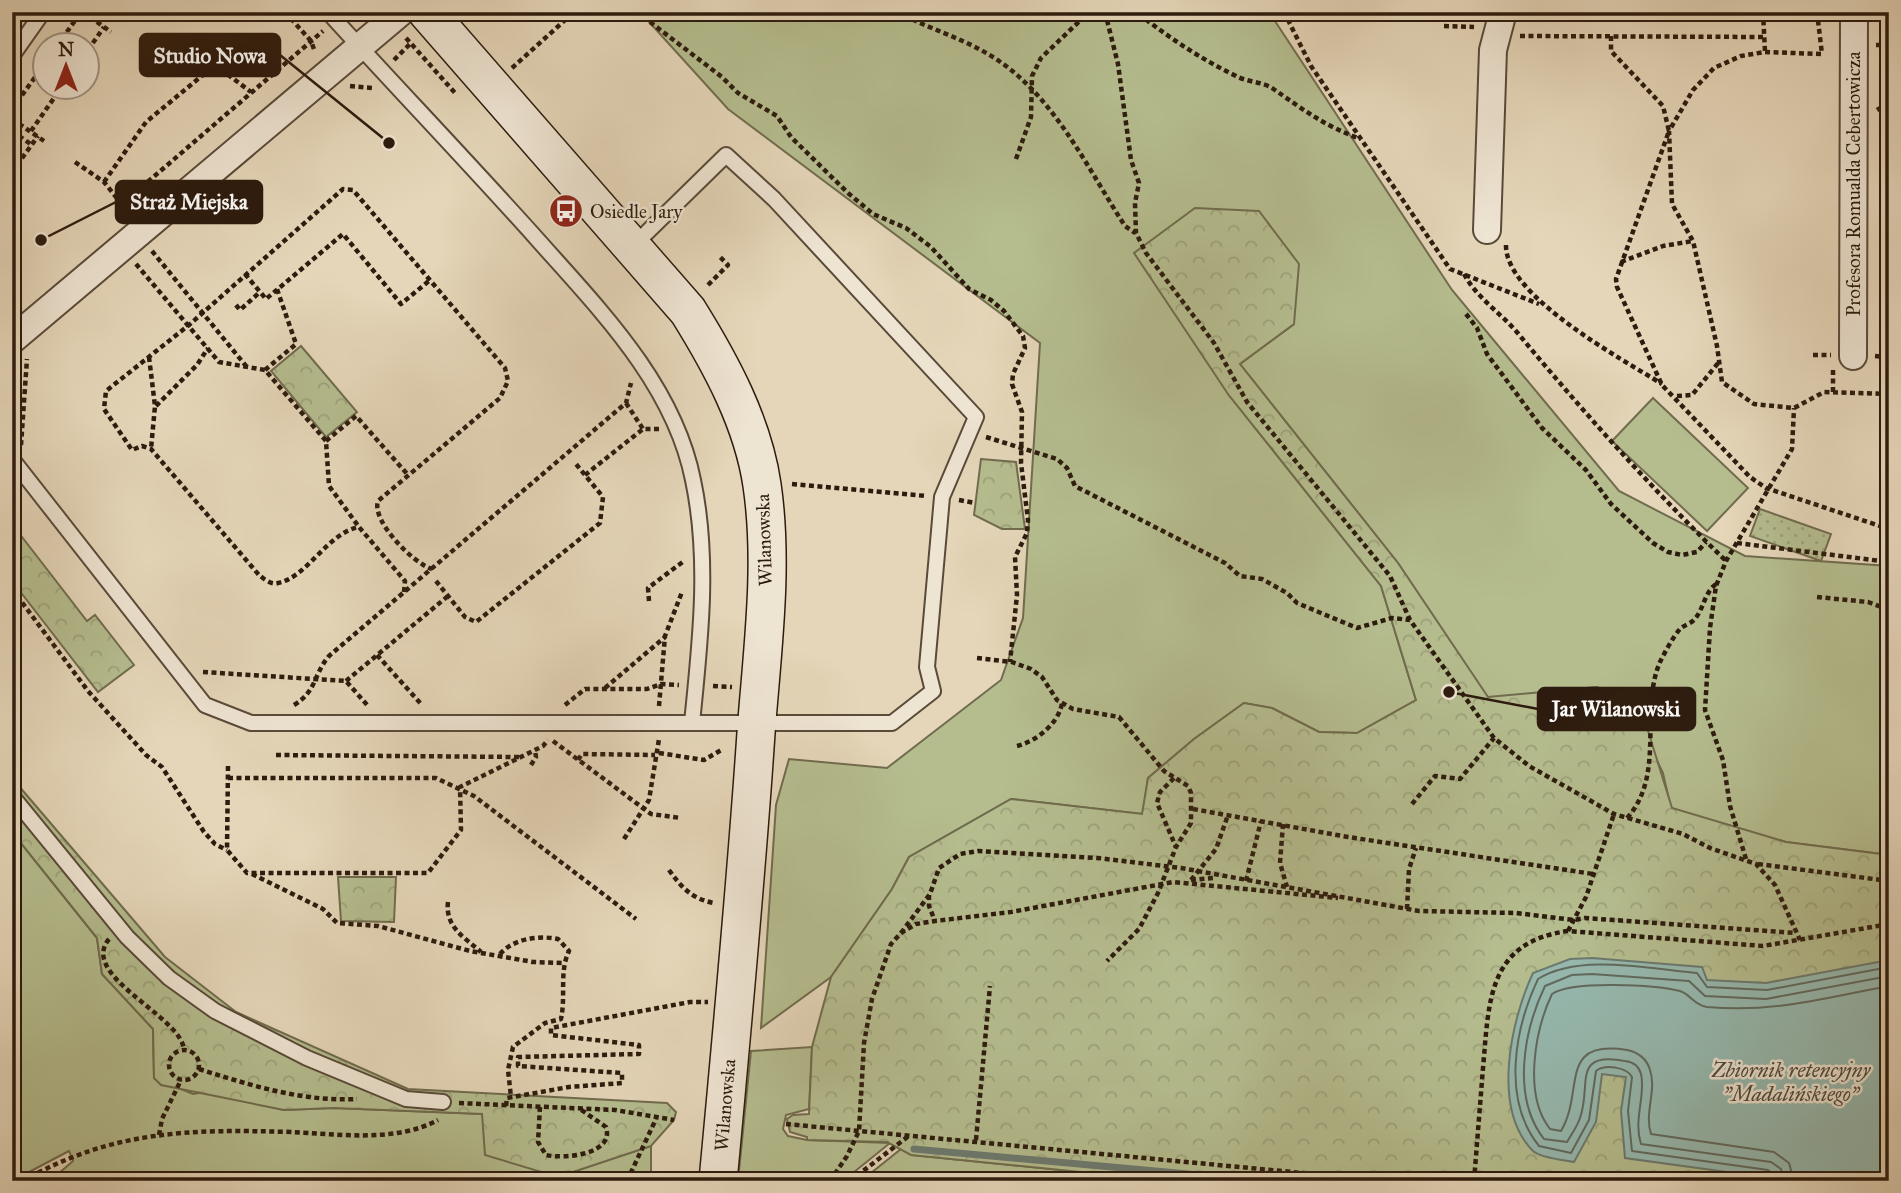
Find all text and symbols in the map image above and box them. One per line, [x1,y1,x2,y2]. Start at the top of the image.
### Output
north arrow [32,32,102,102]
callout: Studio Nowa [140,34,280,76]
text: N [58,38,74,61]
text: Studio Nowa [154,43,268,69]
street label: Profesora Romualda Cebertowicza [1842,51,1865,316]
callout: Straż Miejska [116,181,262,223]
text: Straż Miejska [130,189,249,215]
bus stop icon: Osiedle Jary [547,192,585,230]
place label: Osiedle Jary [590,200,683,224]
street label: Wilanowska [751,492,777,587]
callout: Jar Wilanowski [1538,688,1695,730]
text: Jar Wilanowski [1549,696,1680,723]
street label: Wilanowska [710,1057,741,1152]
water label: Zbiornik retencyjny "Madalińskiego" [1711,1057,1871,1107]

